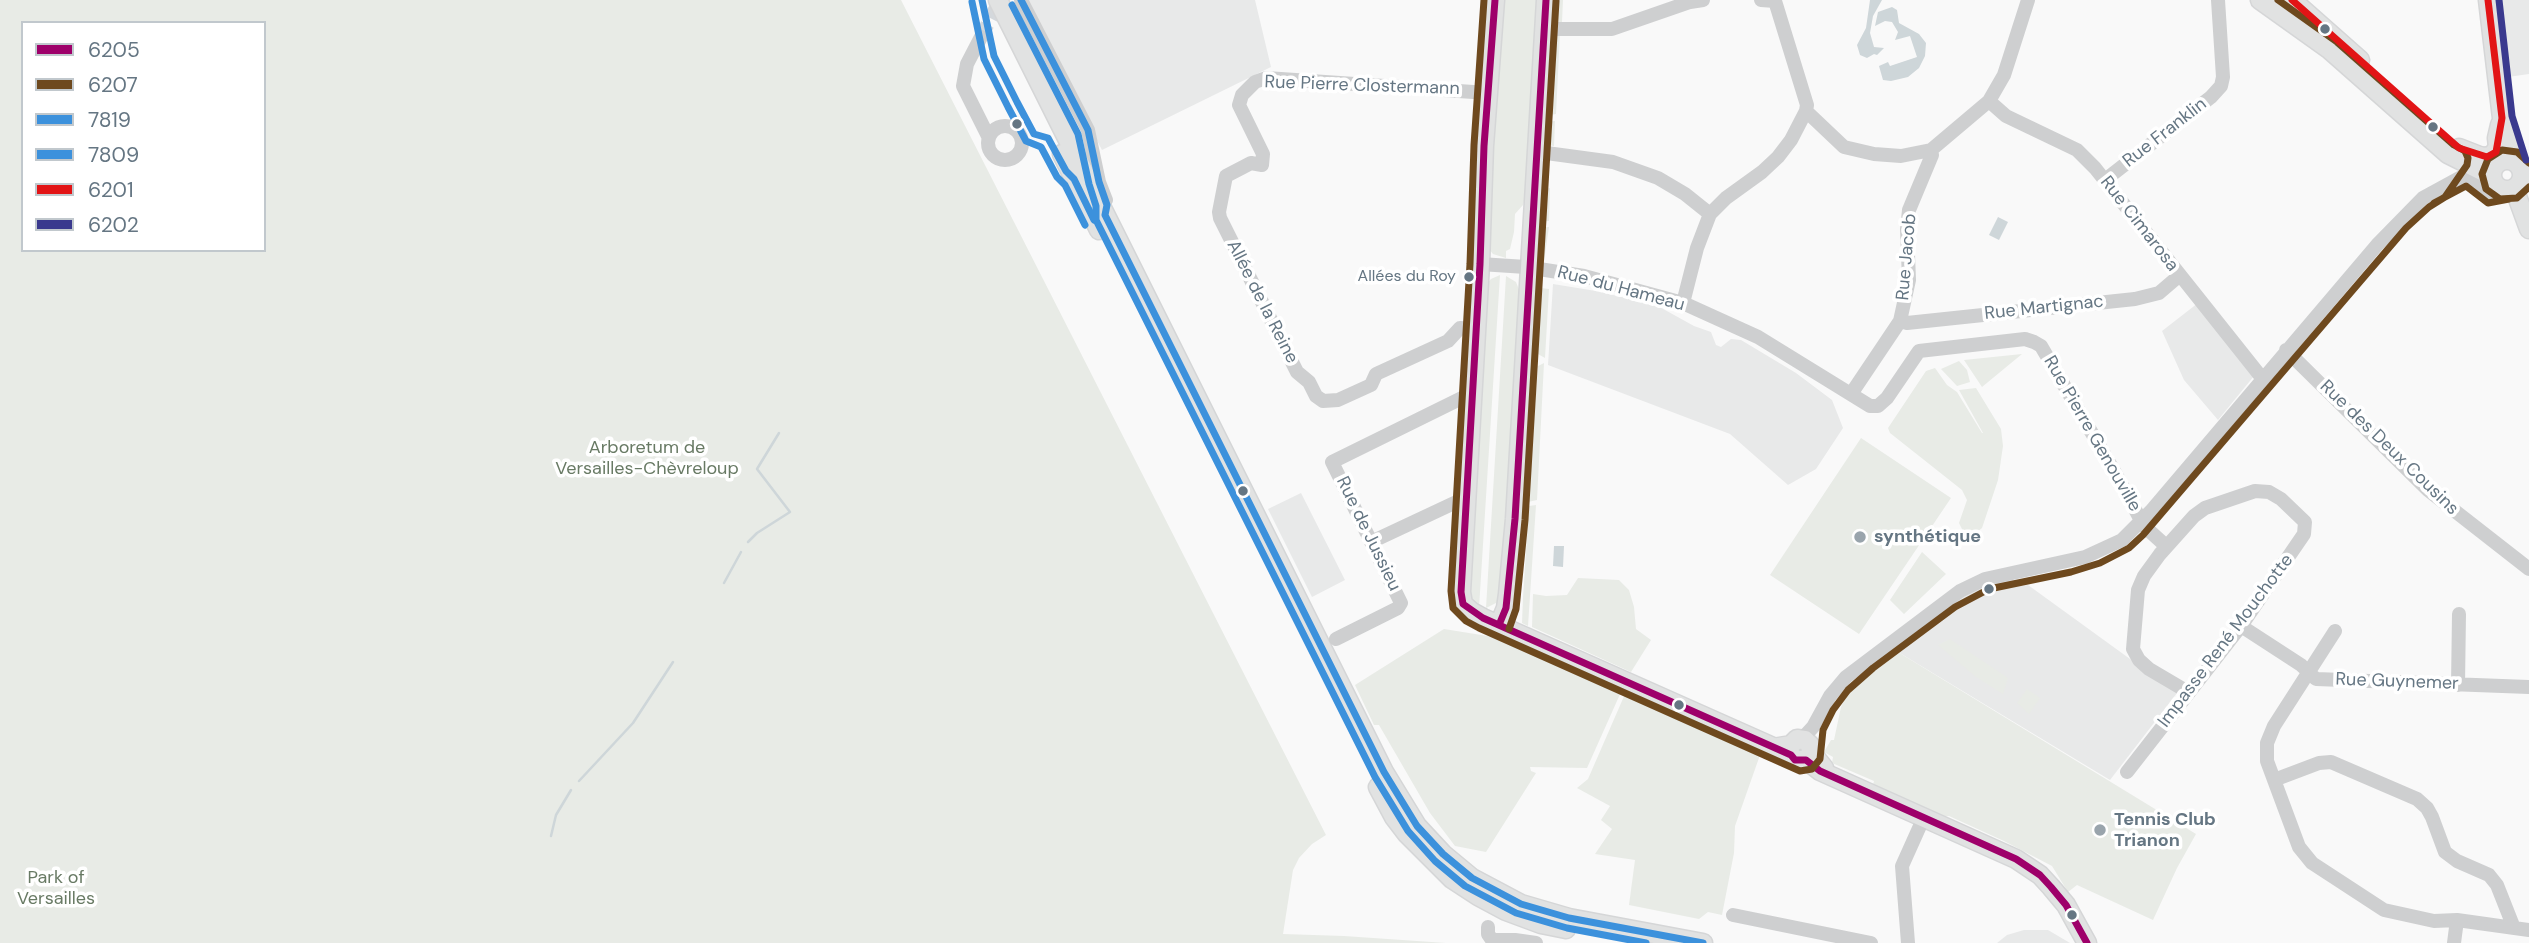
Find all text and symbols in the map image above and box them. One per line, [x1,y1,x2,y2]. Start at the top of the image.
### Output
legend [21,21,266,252]
unlabelled marker [2318,22,2332,36]
text: 6205 [88,36,140,64]
text: 6207 [88,71,138,99]
street label: Rue Pierre Clostermann [1264,72,1460,100]
street label: Rue Franklin [2119,94,2211,172]
text: 7819 [88,106,131,134]
unlabelled marker [1010,117,1024,131]
unlabelled marker [2426,120,2440,134]
text: 7809 [88,141,139,169]
street label: Rue Cimarosa [2095,172,2183,276]
text: 6201 [88,176,133,204]
text: 6202 [88,211,139,239]
street label: Rue Jacob [1892,213,1922,301]
street label: Allée de la Reine [1222,237,1302,367]
street label: Rue du Hameau [1555,262,1687,316]
place label: Allées du Roy [1358,267,1456,287]
marker: Allées du Roy [1462,270,1476,284]
street label: Rue Martignac [1983,291,2105,325]
street label: Rue Pierre Genouville [2039,352,2145,516]
street label: Rue des Deux Cousins [2315,376,2463,520]
park label: Arboretum de Versailles-Chèvreloup [555,437,739,480]
street label: Rue de Jussieu [1331,473,1405,595]
unlabelled marker [1236,484,1250,498]
place label: synthétique [1874,526,1981,548]
marker: synthétique [1852,529,1868,545]
street label: Impasse René Mouchotte [2154,550,2298,732]
unlabelled marker [1982,582,1996,596]
street label: Rue Guynemer [2335,669,2459,695]
unlabelled marker [1672,698,1686,712]
place label: Tennis Club Trianon [2114,809,2216,852]
marker: Tennis Club Trianon [2092,822,2108,838]
park label: Park of Versailles [17,867,95,910]
unlabelled marker [2065,908,2079,922]

